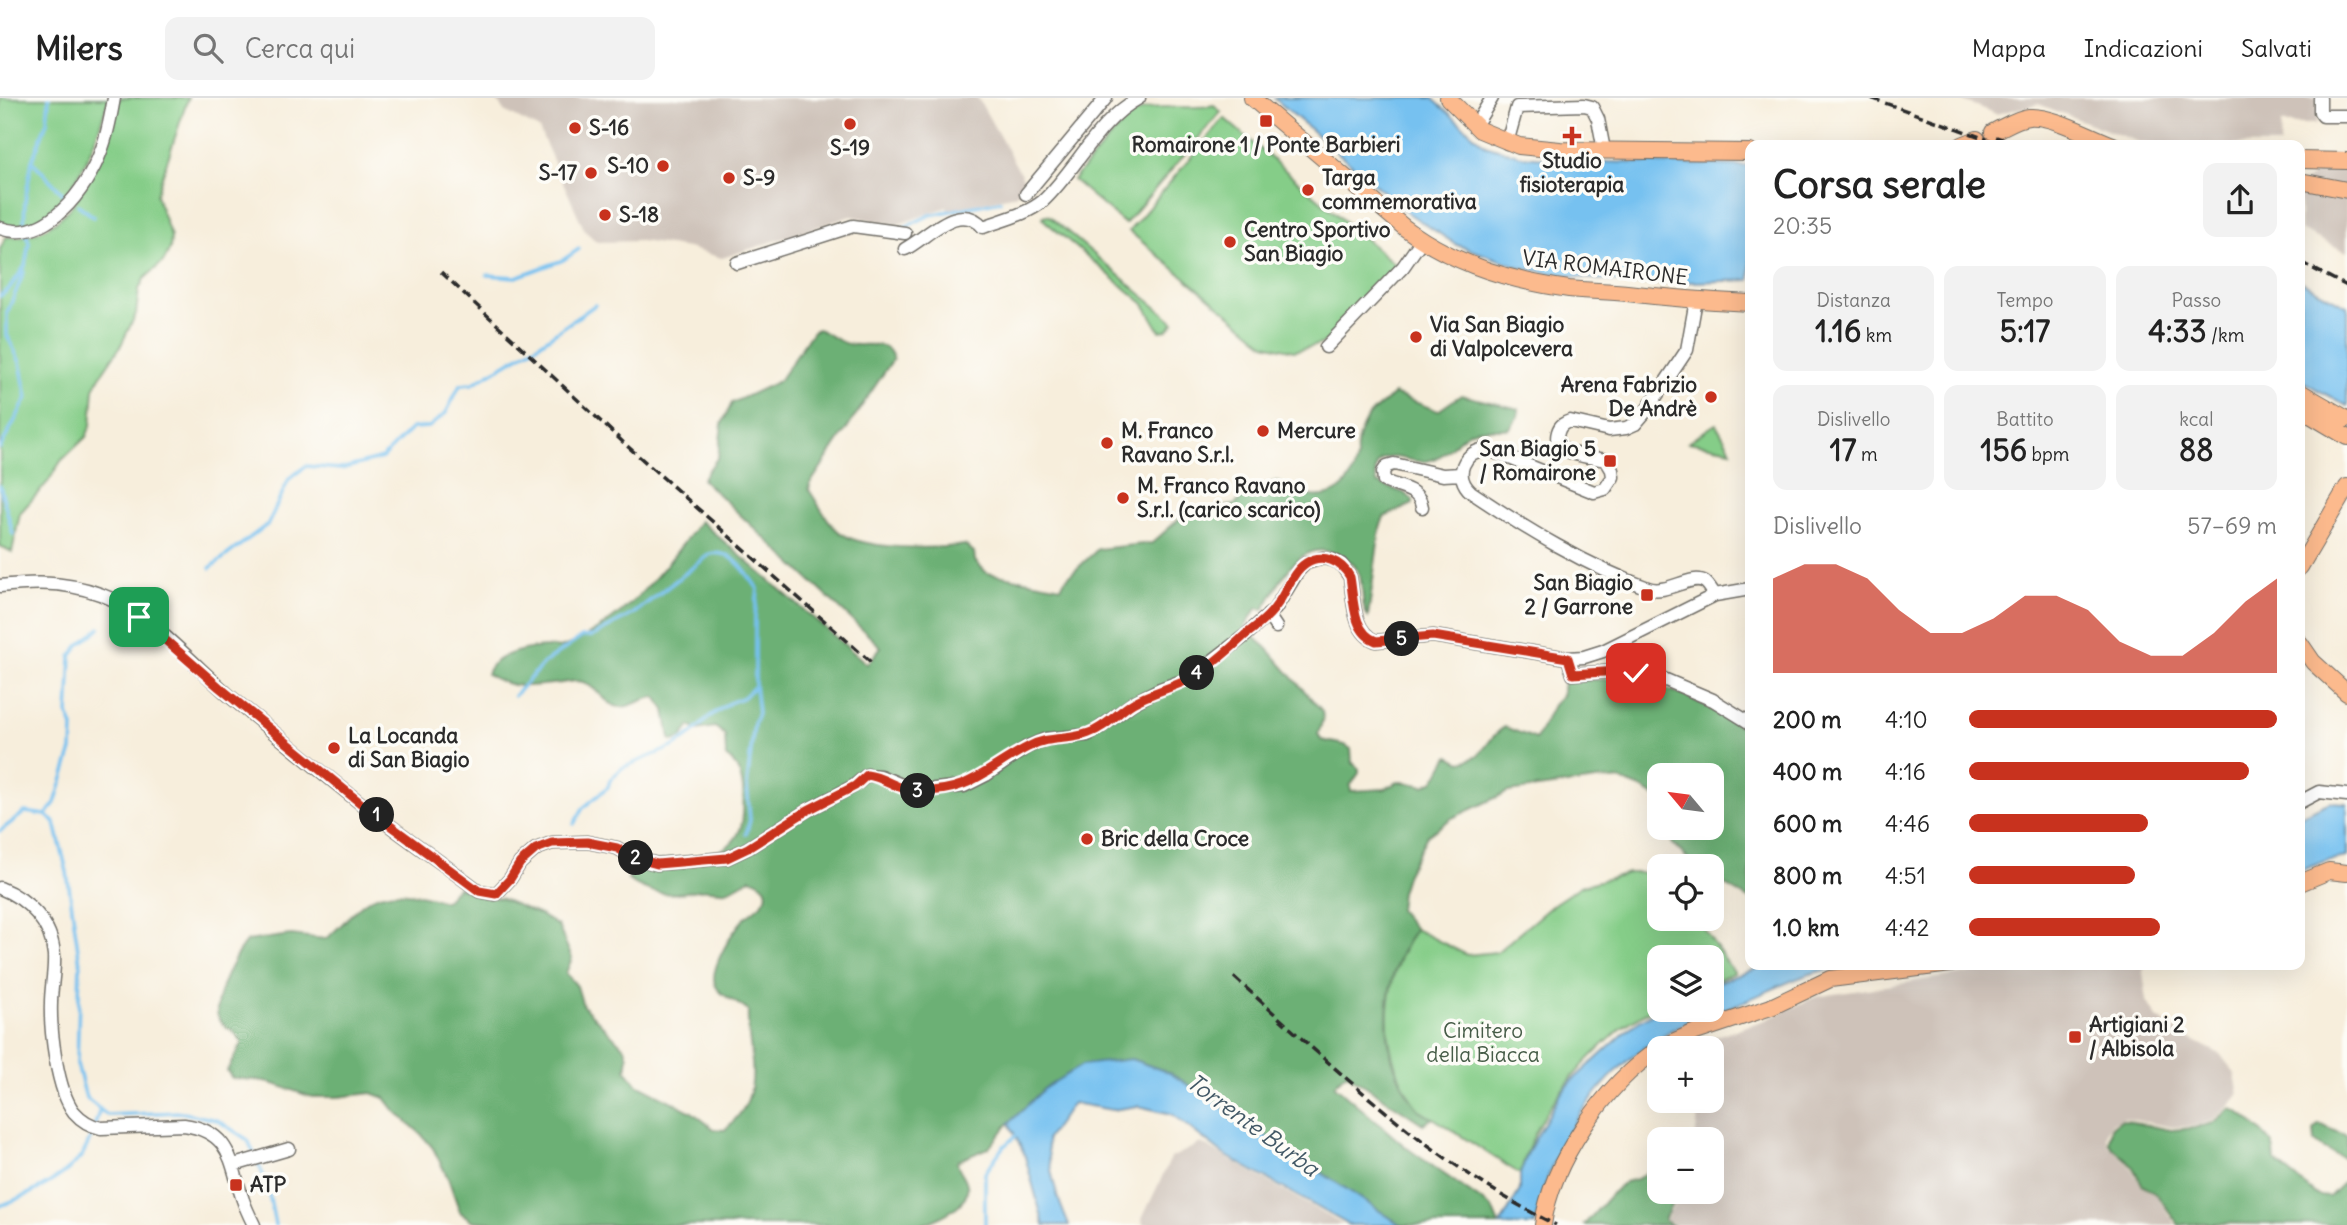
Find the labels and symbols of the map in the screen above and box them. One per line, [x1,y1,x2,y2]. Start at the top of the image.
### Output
marker: Romairone 1 / Ponte Barbieri [1258,113,1274,129]
place label: S-16 [589,114,629,141]
marker: S-19 [842,116,858,132]
marker: S-16 [567,120,583,136]
marker: Studio fisioterapia [1562,126,1582,146]
place label: Romairone 1 / Ponte Barbieri [1131,131,1401,158]
place label: S-19 [830,134,870,161]
place label: Studio fisioterapia [1520,147,1624,198]
place label: S-10 [607,152,649,179]
marker: S-10 [655,158,671,174]
place label: S-17 [539,159,578,186]
place label: S-9 [743,164,775,191]
place label: Targa commemorativa [1322,164,1477,215]
marker: S-17 [583,165,599,181]
marker: S-9 [721,170,737,186]
marker: Targa commemorativa [1300,182,1316,198]
place label: S-18 [619,201,659,228]
marker: S-18 [597,207,613,223]
place label: Centro Sportivo San Biagio [1244,216,1391,267]
marker: Centro Sportivo San Biagio [1222,234,1238,250]
street label: VIA ROMAIRONE [1521,244,1689,291]
place label: Via San Biagio di Valpolcevera [1430,311,1573,362]
marker: Via San Biagio di Valpolcevera [1408,329,1424,345]
place label: Arena Fabrizio De Andrè [1561,371,1697,422]
marker: Arena Fabrizio De Andrè [1703,389,1719,405]
place label: M. Franco Ravano S.r.l. [1121,417,1234,468]
place label: Mercure [1277,417,1356,444]
marker: Mercure [1255,423,1271,439]
marker: M. Franco Ravano S.r.l. [1099,435,1115,451]
place label: San Biagio 5 / Romairone [1480,435,1596,486]
marker: San Biagio 5 / Romairone [1602,453,1618,469]
place label: M. Franco Ravano S.r.l. (carico scarico) [1137,472,1321,523]
marker: M. Franco Ravano S.r.l. (carico scarico) [1115,490,1131,506]
place label: San Biagio 2 / Garrone [1524,569,1633,620]
pin [109,587,169,647]
marker: San Biagio 2 / Garrone [1639,587,1655,603]
pin: 5 [1384,622,1420,656]
pin [1606,643,1666,703]
pin: 4 [1180,656,1214,690]
place label: La Locanda di San Biagio [348,722,470,773]
marker: La Locanda di San Biagio [326,740,342,756]
north arrow [1647,763,1724,840]
pin: 3 [900,774,936,808]
pin: 1 [360,798,394,832]
place label: Bric della Croce [1101,825,1249,852]
marker: Bric della Croce [1079,831,1095,847]
pin: 2 [618,840,654,876]
place label: Artigiani 2 / Albisola [2089,1011,2185,1062]
park label: Cimitero della Biacca [1426,1017,1540,1068]
marker: Artigiani 2 / Albisola [2067,1029,2083,1045]
water label: Torrente Burba [1182,1067,1326,1183]
place label: ATP [250,1171,286,1198]
marker: ATP [228,1177,244,1193]

